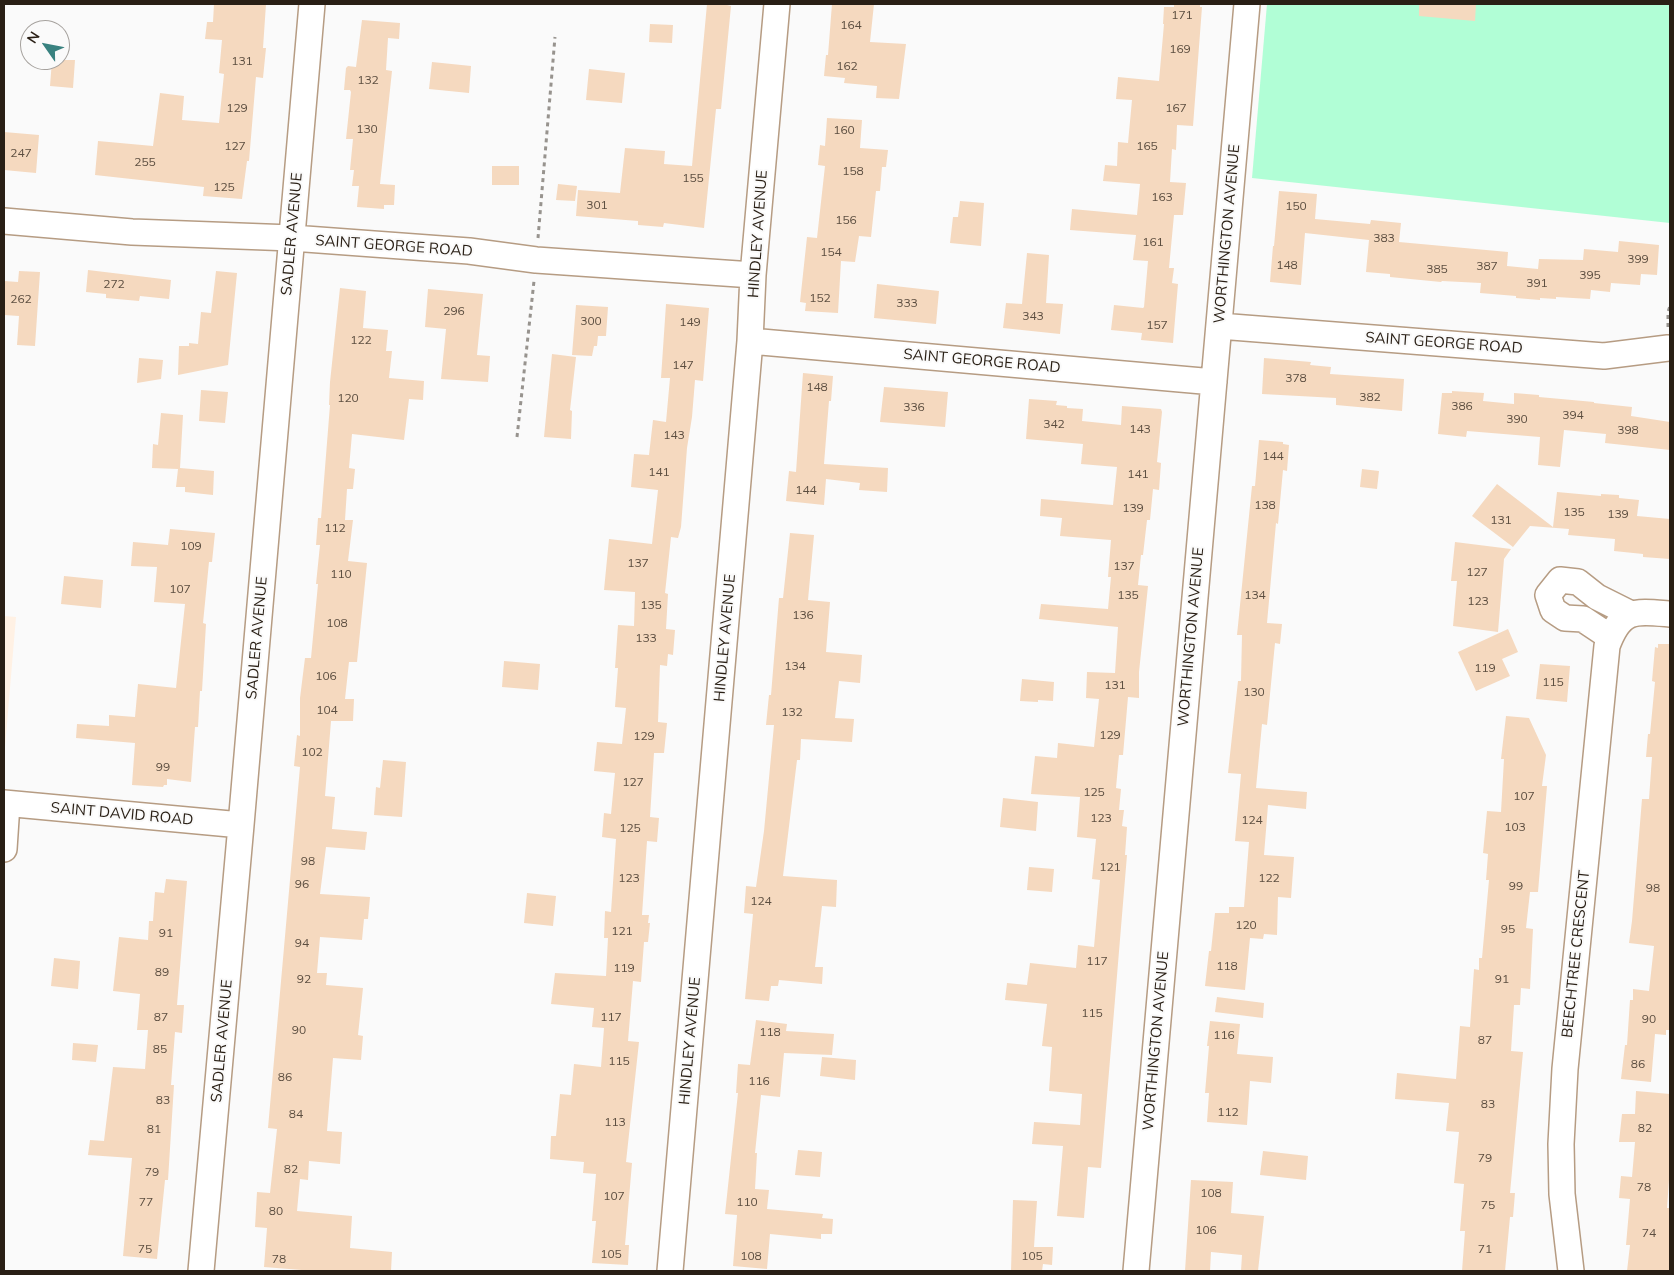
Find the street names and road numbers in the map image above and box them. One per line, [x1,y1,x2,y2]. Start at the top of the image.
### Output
street label: WORTHINGTON AVENUE [1210,144,1244,324]
street label: HINDLEY AVENUE [745,169,771,299]
street label: SADLER AVENUE [278,172,306,296]
street label: SAINT GEORGE ROAD [315,232,473,260]
street label: SAINT GEORGE ROAD [1365,329,1523,357]
street label: SAINT GEORGE ROAD [903,345,1061,377]
street label: WORTHINGTON AVENUE [1174,547,1208,727]
street label: HINDLEY AVENUE [710,573,740,703]
street label: SADLER AVENUE [243,576,271,700]
street label: SAINT DAVID ROAD [50,799,194,829]
street label: BEECHTREE CRESCENT [1558,869,1594,1039]
street label: WORTHINGTON AVENUE [1139,951,1173,1131]
street label: HINDLEY AVENUE [675,976,705,1106]
street label: SADLER AVENUE [208,979,236,1103]

